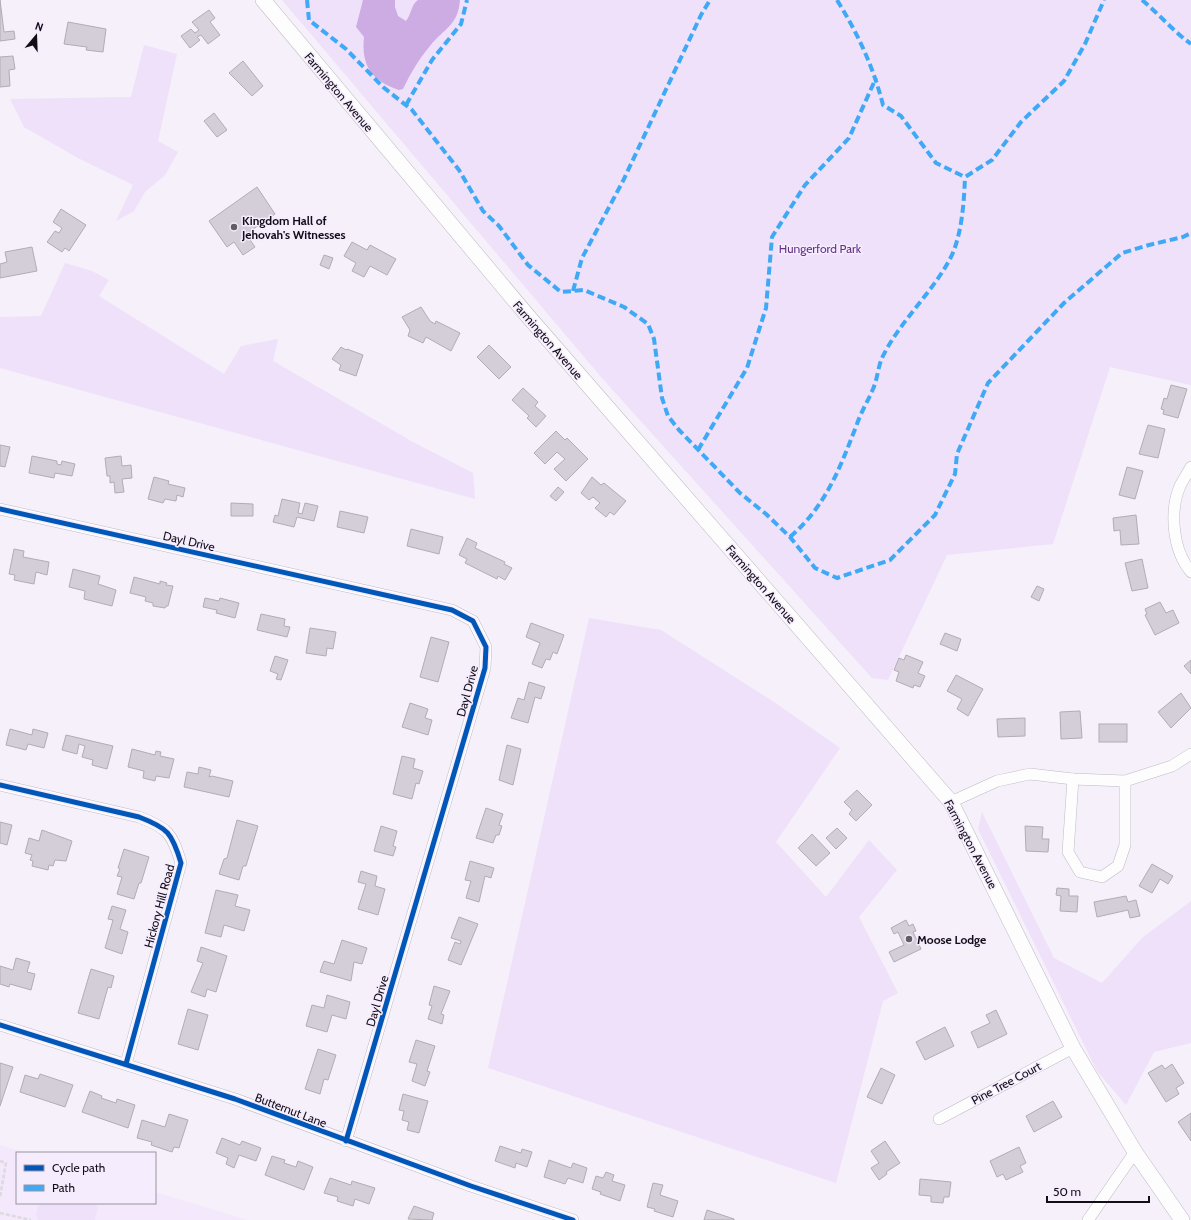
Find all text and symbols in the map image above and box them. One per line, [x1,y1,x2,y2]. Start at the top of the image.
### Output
north arrow [16,16,56,56]
text: N [33,19,45,34]
street label: Farmington Avenue [301,49,377,135]
place label: Kingdom Hall of Jehovah's Witnesses [241,213,346,242]
marker: Kingdom Hall of Jehovah's Witnesses [229,222,239,232]
park label: Hungerford Park [779,241,862,256]
street label: Farmington Avenue [510,298,586,382]
street label: Dayl Drive [162,528,216,554]
street label: Farmington Avenue [723,542,799,626]
street label: Dayl Drive [453,664,481,718]
street label: Farmington Avenue [941,797,1001,891]
street label: Hickory Hill Road [141,863,177,949]
place label: Moose Lodge [917,932,986,947]
marker: Moose Lodge [904,934,914,944]
street label: Dayl Drive [363,974,391,1028]
street label: Pine Tree Court [969,1058,1043,1108]
street label: Butternut Lane [253,1089,329,1131]
legend [16,1152,156,1204]
text: Cycle path [52,1160,105,1175]
scale bar [1047,1178,1149,1204]
text: Path [52,1180,75,1195]
text: 50 m [1053,1184,1081,1199]

